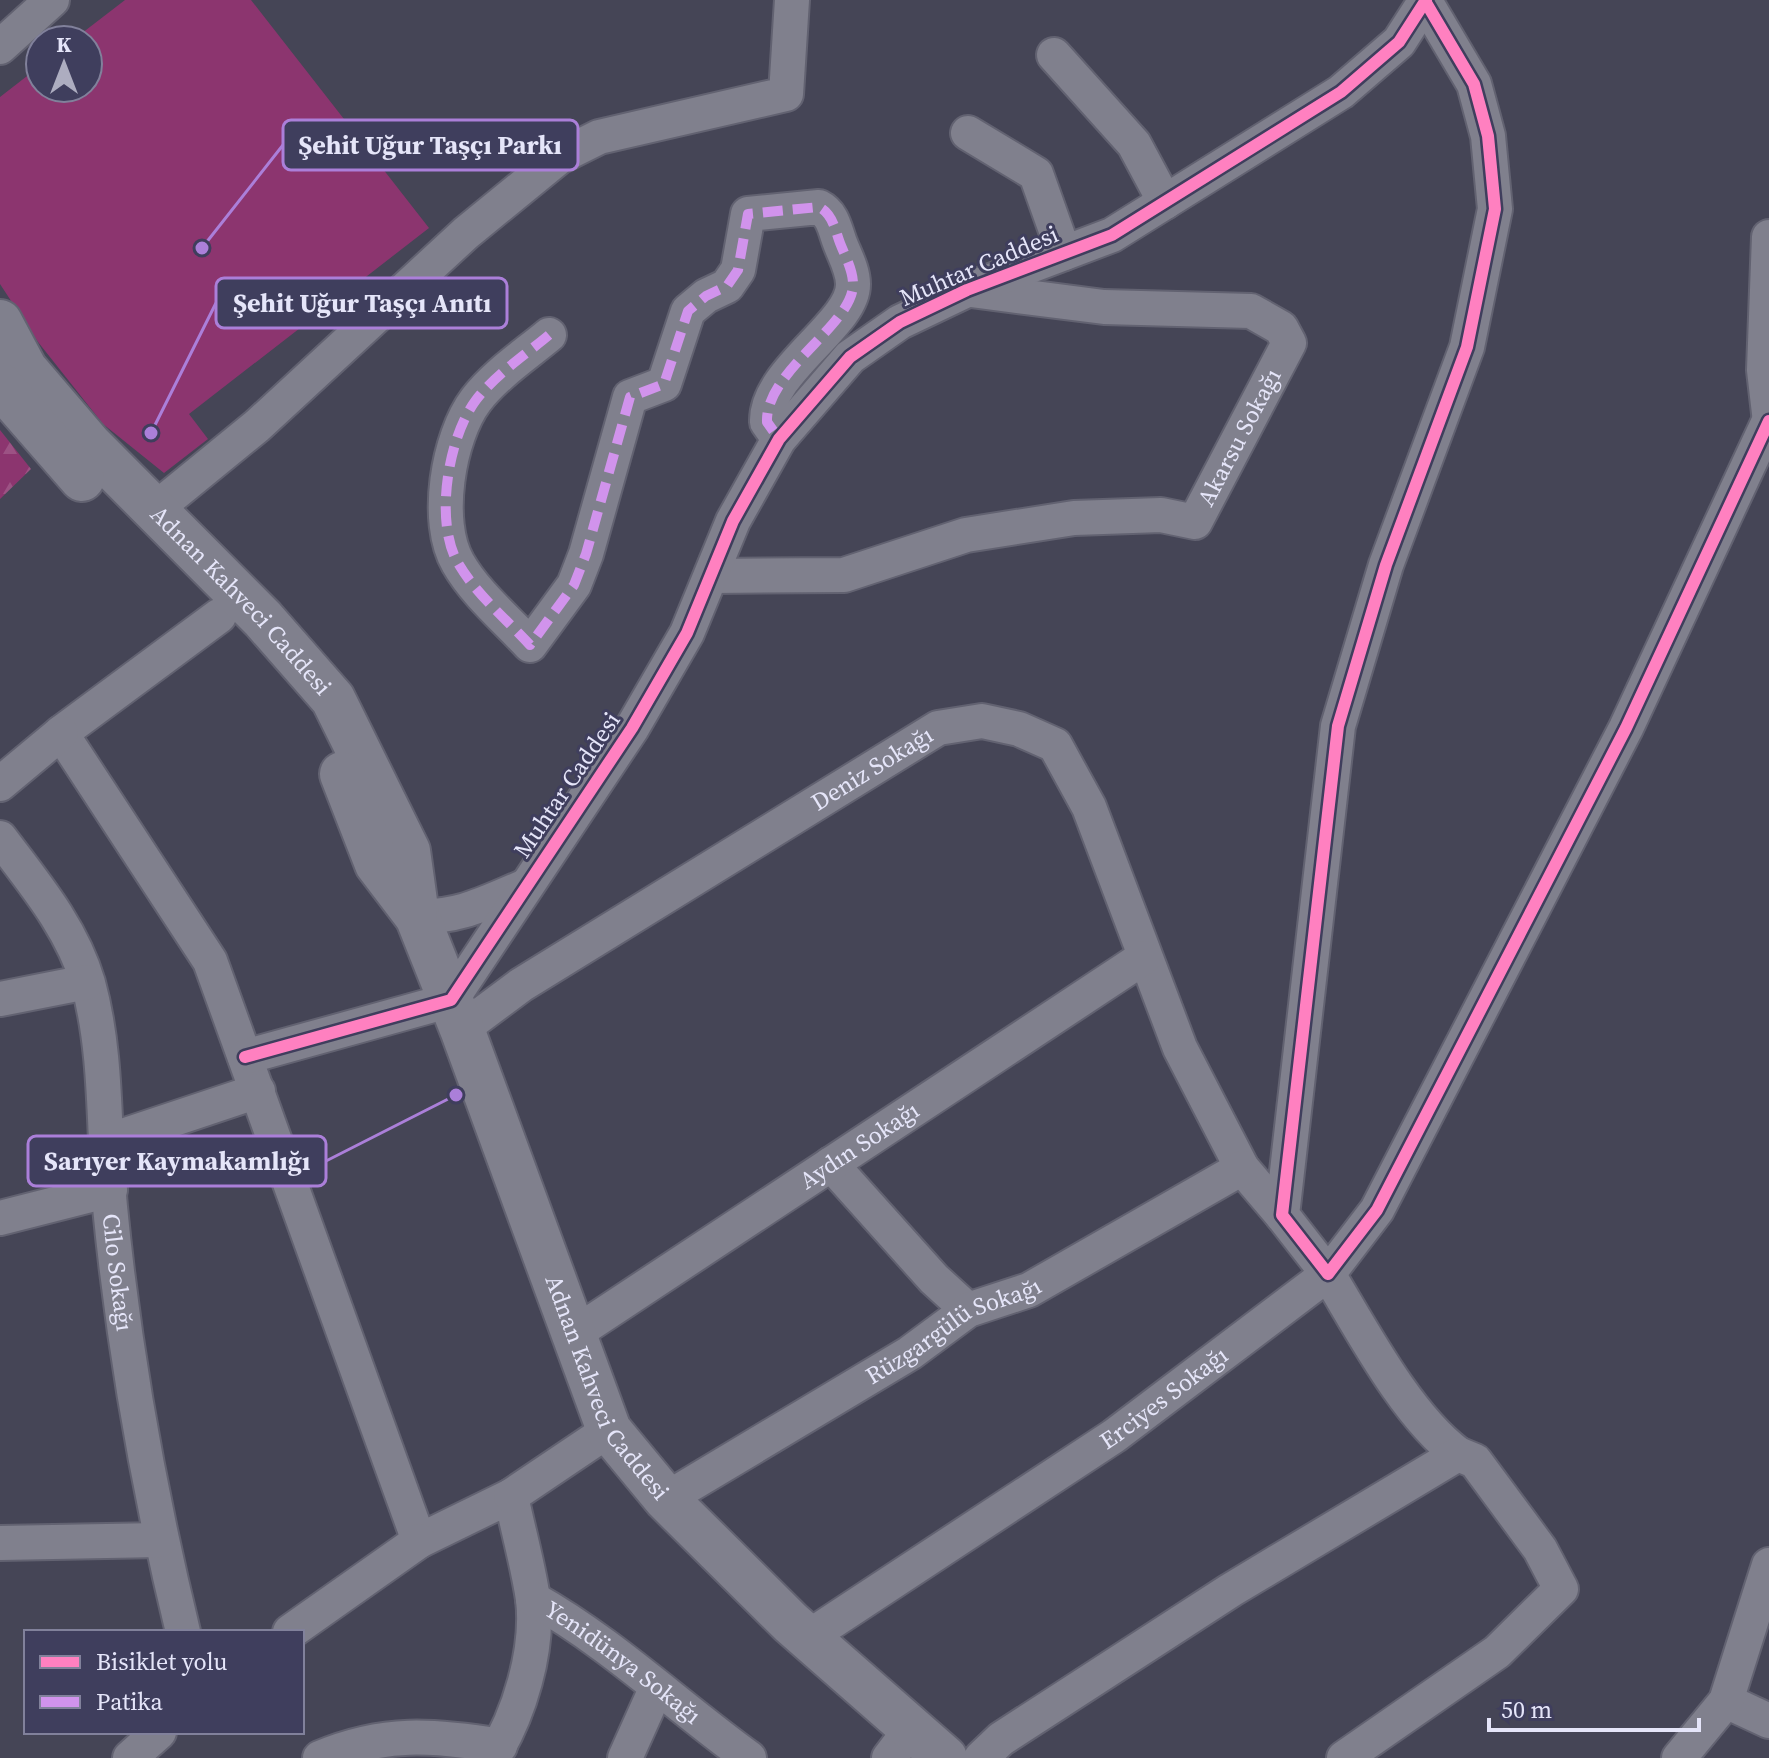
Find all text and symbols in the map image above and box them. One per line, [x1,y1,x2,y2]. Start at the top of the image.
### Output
north arrow [24,24,104,104]
text: K [56,29,72,59]
callout: Şehit Uğur Taşçı Parkı [283,120,578,170]
text: Şehit Uğur Taşçı Parkı [298,127,562,163]
street label: Muhtar Caddesi [894,217,1063,314]
callout: Şehit Uğur Taşçı Anıtı [216,278,507,328]
text: Şehit Uğur Taşçı Anıtı [233,285,491,321]
street label: Akarsu Sokağı [1189,363,1289,512]
street label: Adnan Kahveci Caddesi [143,498,339,702]
street label: Muhtar Caddesi [506,705,628,864]
street label: Deniz Sokağı [805,718,939,818]
street label: Aydın Sokağı [793,1093,925,1197]
callout: Sarıyer Kaymakamlığı [28,1136,326,1186]
text: Sarıyer Kaymakamlığı [44,1143,310,1179]
street label: Cilo Sokağı [95,1212,142,1333]
street label: Rüzgargülü Sokağı [859,1269,1047,1392]
street label: Adnan Kahveci Caddesi [538,1270,677,1507]
street label: Erciyes Sokağı [1093,1339,1234,1457]
street label: Yenidünya Sokağı [539,1593,708,1731]
legend [24,1630,304,1734]
text: Bisiklet yolu [96,1645,227,1678]
scale bar [1489,1682,1699,1732]
text: Patika [96,1685,163,1718]
text: 50 m [1501,1693,1552,1726]

